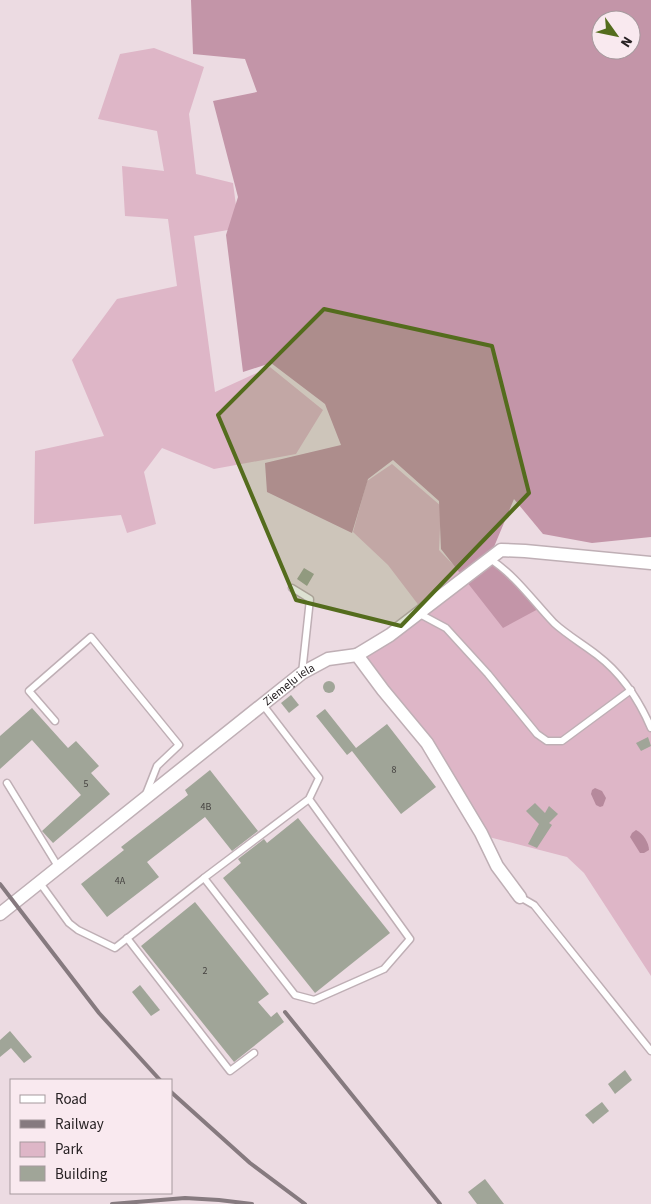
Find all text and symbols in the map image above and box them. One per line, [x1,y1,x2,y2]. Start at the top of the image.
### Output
north arrow [591,10,641,60]
text: N [615,32,637,51]
street label: Ziemeļu iela [259,660,318,710]
house number: 8 [392,763,397,777]
house number: 5 [84,777,89,791]
house number: 4B [201,800,212,814]
house number: 4A [115,874,126,888]
house number: 2 [203,964,208,978]
legend [10,1079,172,1194]
text: Road [55,1089,87,1110]
text: Railway [55,1114,104,1135]
text: Park [55,1139,84,1160]
text: Building [55,1164,108,1185]

